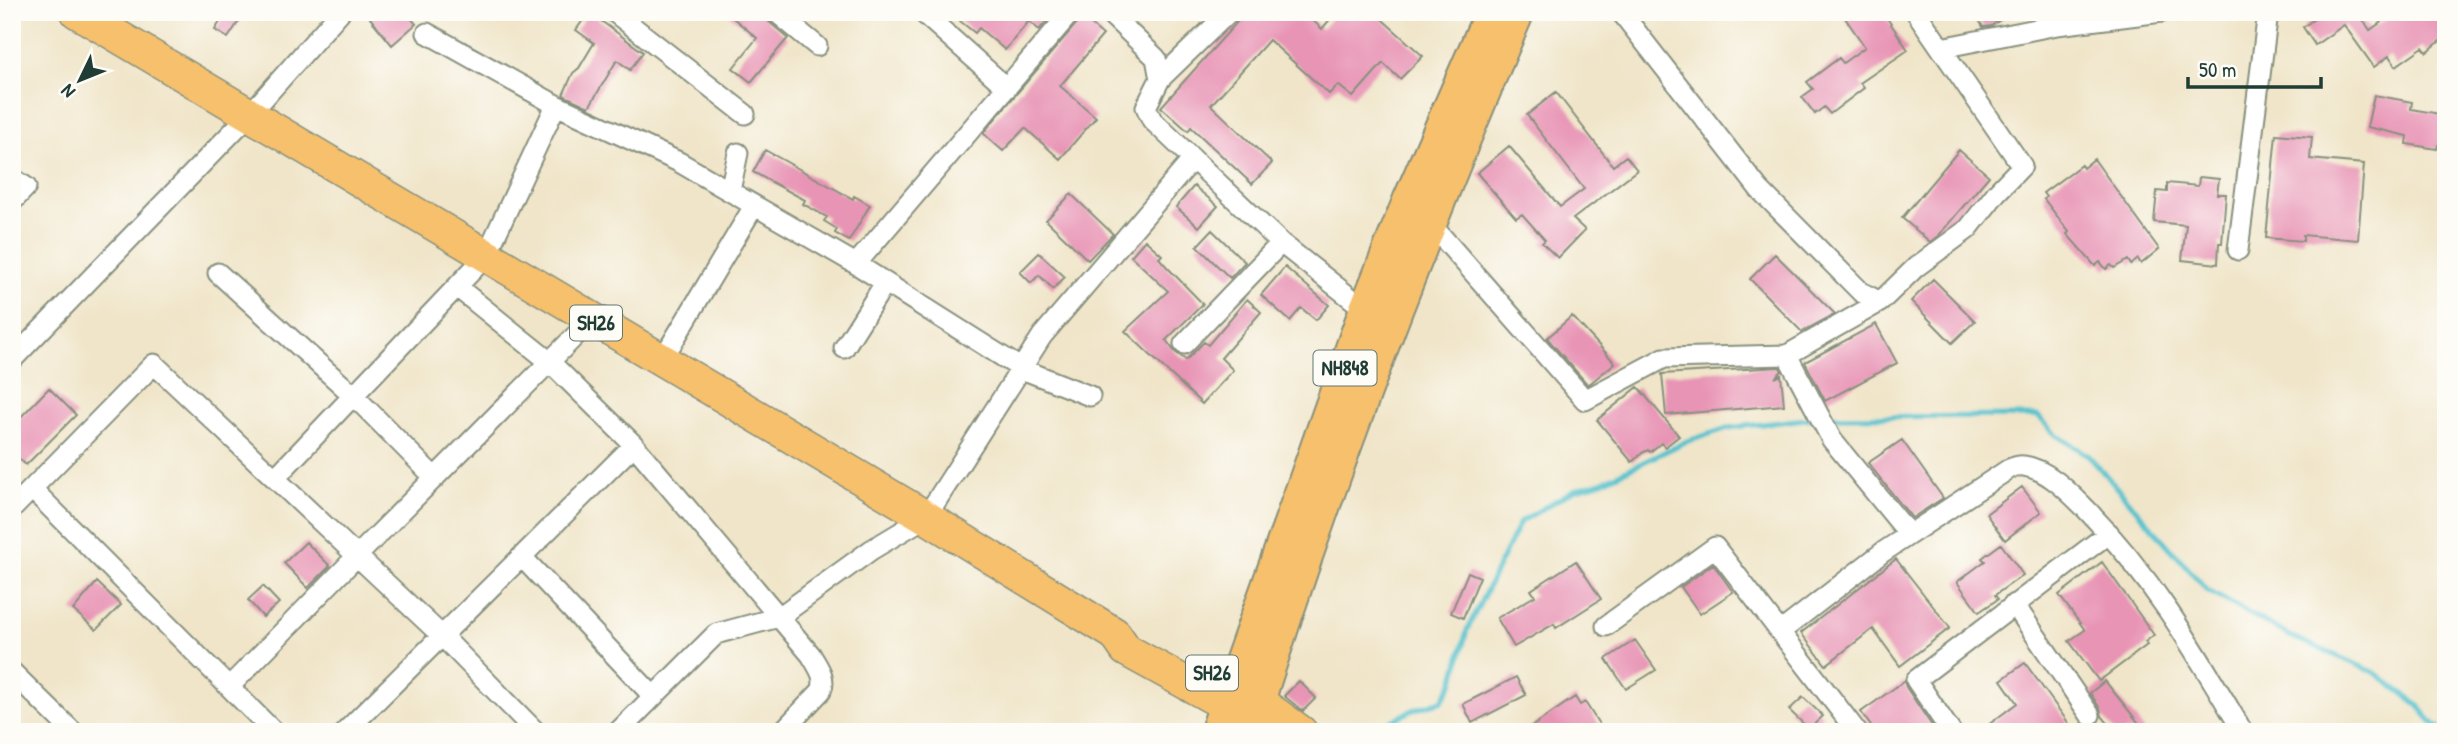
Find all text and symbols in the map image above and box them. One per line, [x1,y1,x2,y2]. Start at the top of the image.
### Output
north arrow [46,46,116,116]
scale bar [2188,46,2322,90]
text: 50 m [2199,55,2236,84]
text: N [55,79,81,104]
road number: SH26 [570,306,622,340]
road number: NH848 [1314,350,1376,386]
road number: SH26 [1186,656,1238,690]

